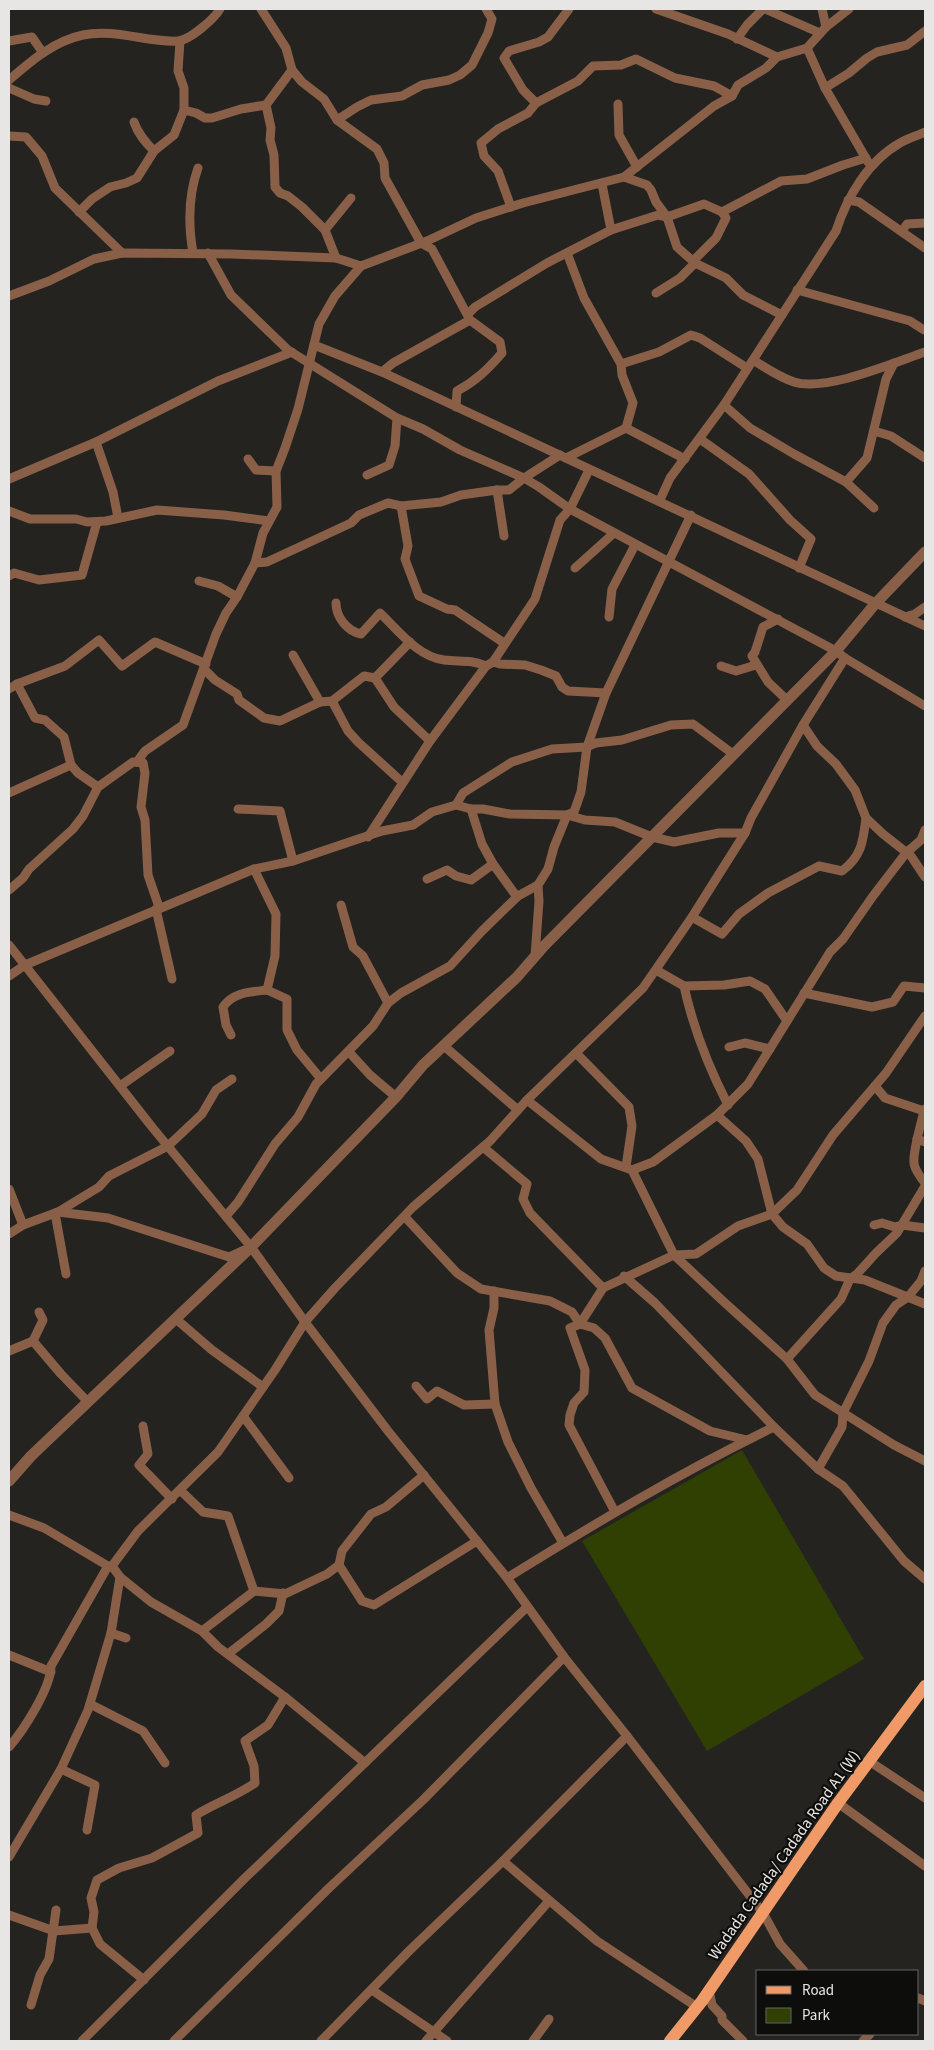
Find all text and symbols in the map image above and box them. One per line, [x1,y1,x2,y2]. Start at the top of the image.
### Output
street label: Wadada Cadada/ Cadada Road A1 (W) [703,1746,865,1964]
legend [756,1970,919,2035]
text: Road [802,1980,834,2001]
text: Park [802,2005,831,2026]

